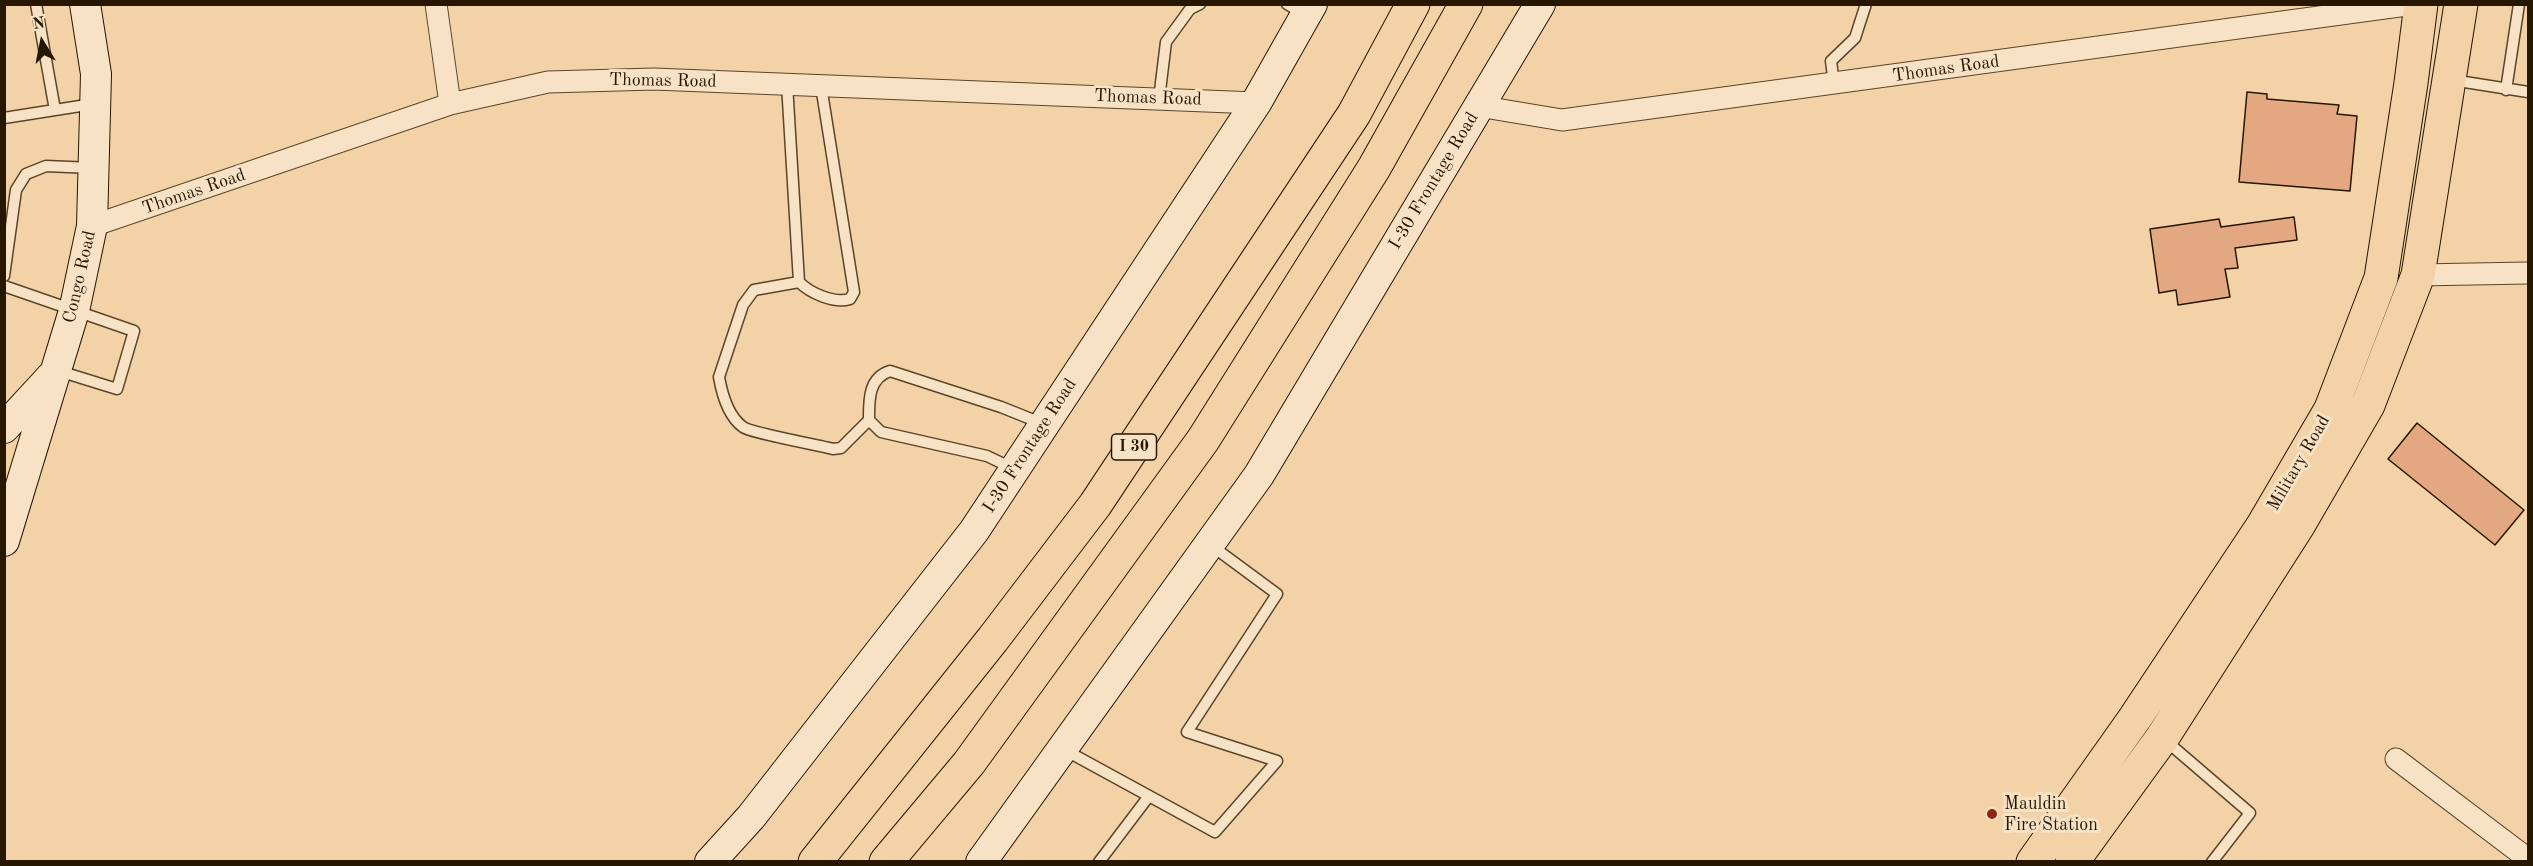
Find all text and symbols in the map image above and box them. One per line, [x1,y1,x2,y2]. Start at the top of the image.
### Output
north arrow [12,12,72,72]
text: N [31,15,46,33]
street label: Thomas Road [1891,51,2001,87]
street label: Thomas Road [609,69,717,93]
street label: Thomas Road [1094,85,1202,111]
street label: I-30 Frontage Road [1385,108,1483,254]
street label: Thomas Road [140,164,248,220]
street label: Congo Road [59,229,101,325]
street label: I-30 Frontage Road [978,375,1082,517]
street label: Military Road [2263,411,2335,515]
road number: I 30 [1112,434,1156,460]
place label: Mauldin Fire Station [2004,793,2098,836]
marker: Mauldin Fire Station [1985,807,1999,821]

